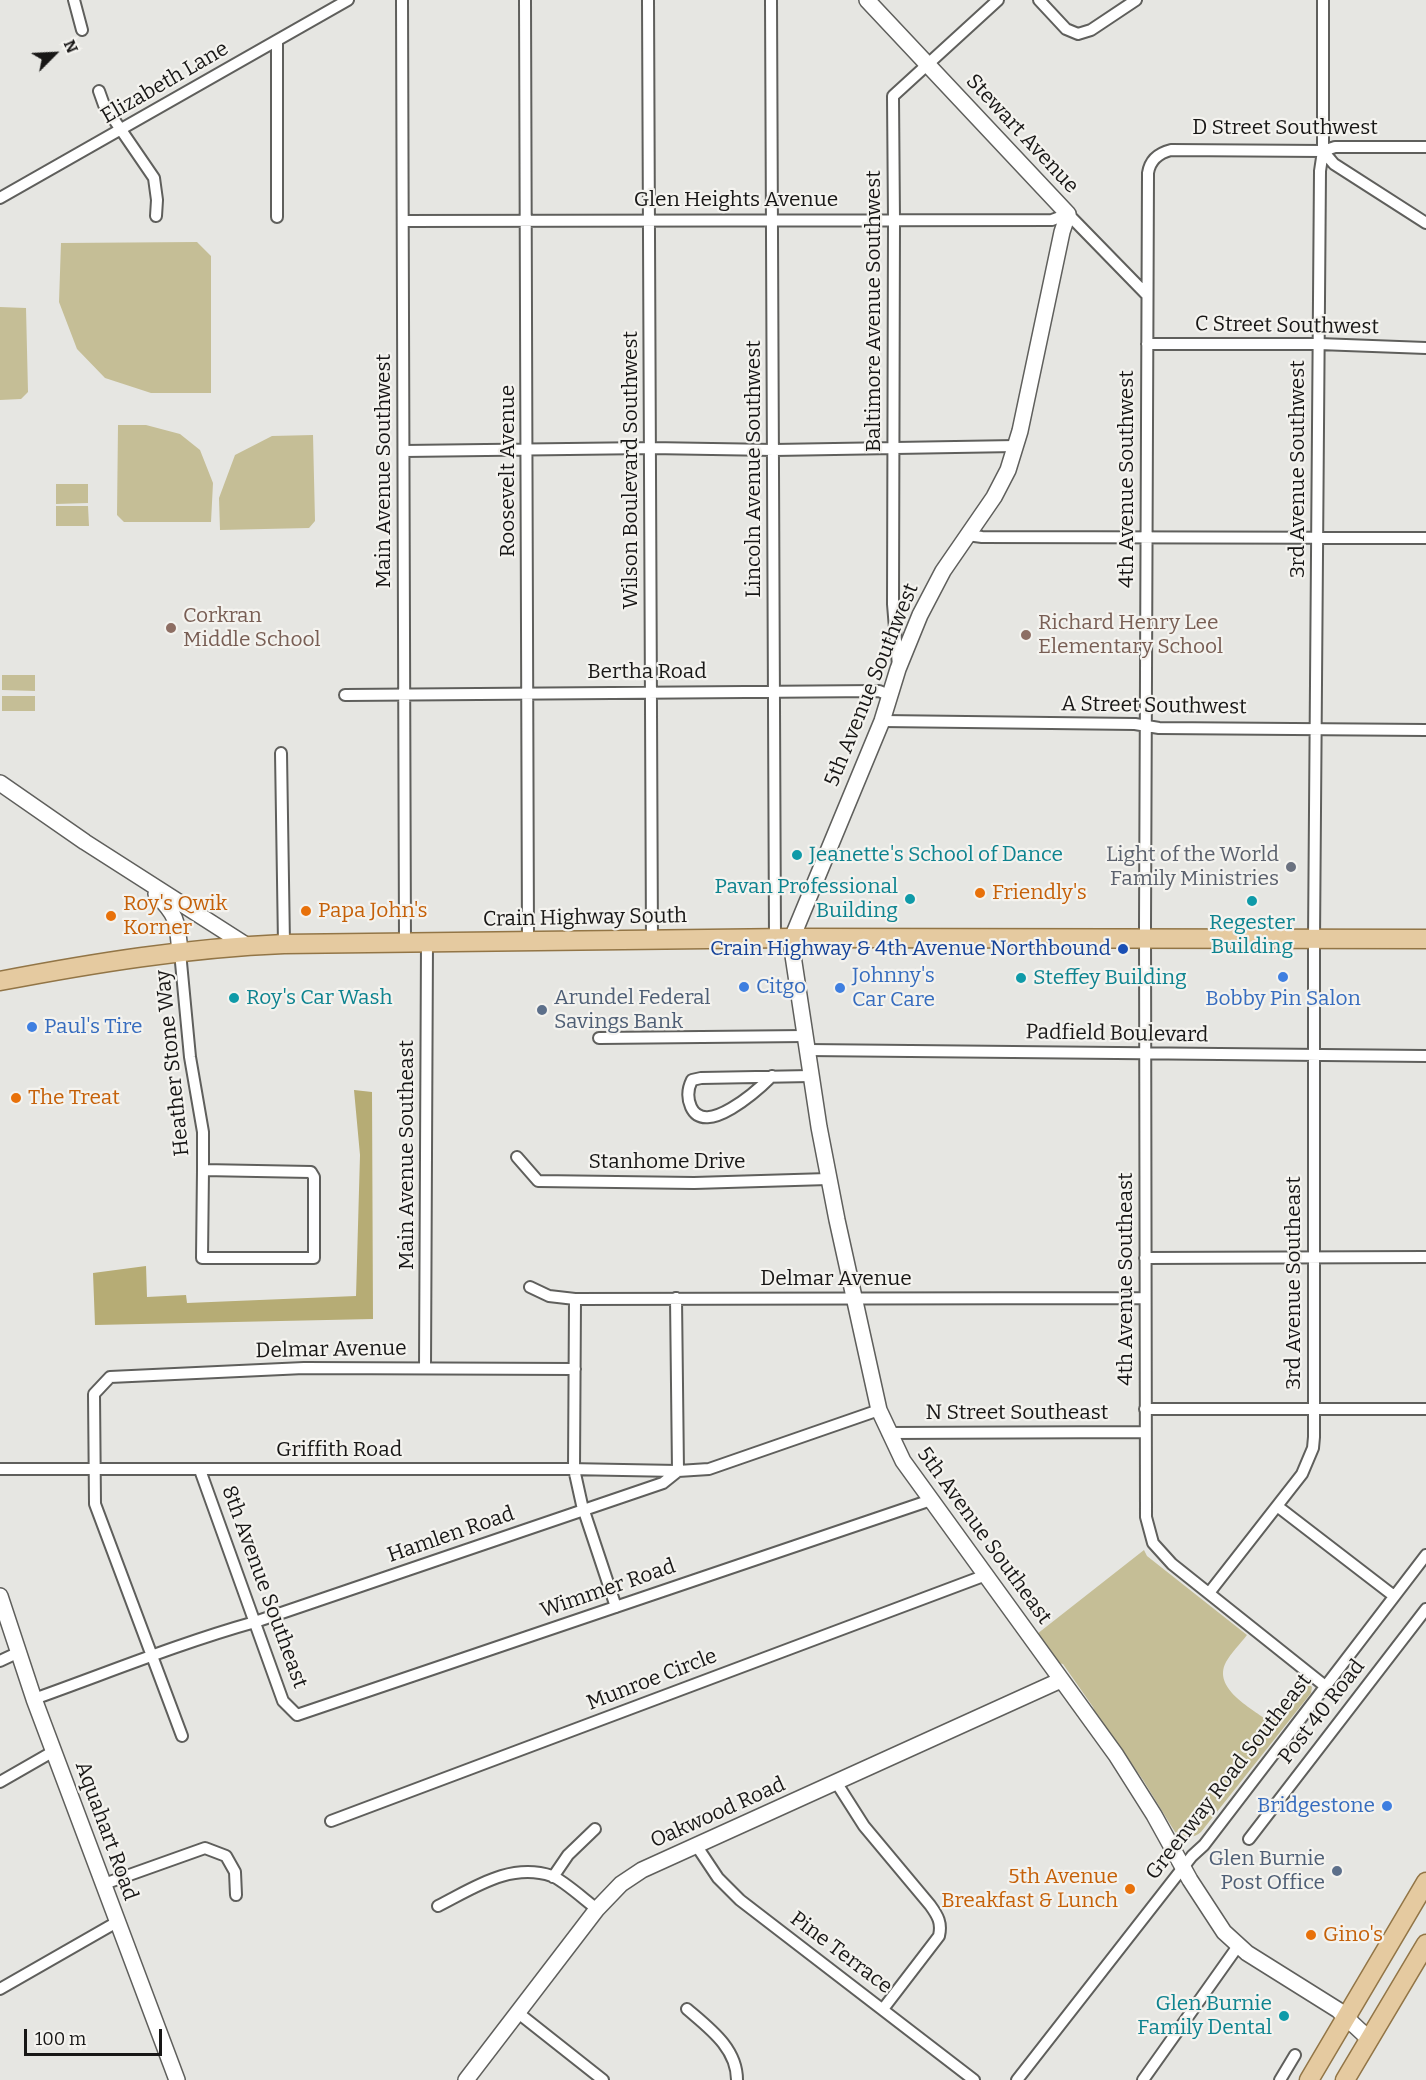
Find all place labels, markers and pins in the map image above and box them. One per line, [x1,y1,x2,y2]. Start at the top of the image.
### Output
place label: Corkran Middle School [183,603,321,653]
place label: Richard Henry Lee Elementary School [1038,610,1223,660]
marker: Corkran Middle School [164,621,178,635]
marker: Richard Henry Lee Elementary School [1019,628,1033,642]
place label: Jeanette's School of Dance [809,842,1063,868]
place label: Light of the World Family Ministries [1106,842,1279,892]
marker: Jeanette's School of Dance [790,848,804,862]
marker: Light of the World Family Ministries [1284,860,1298,874]
place label: Pavan Professional Building [714,874,898,924]
place label: Friendly's [992,880,1087,906]
marker: Friendly's [973,886,987,900]
place label: Roy's Qwik Korner [123,891,228,941]
marker: Pavan Professional Building [903,892,917,906]
marker: Regester Building [1245,894,1259,908]
place label: Papa John's [318,898,428,924]
marker: Papa John's [299,904,313,918]
marker: Roy's Qwik Korner [104,909,118,923]
place label: Regester Building [1209,910,1295,960]
place label: Crain Highway & 4th Avenue Northbound [710,936,1111,962]
marker: Crain Highway & 4th Avenue Northbound [1116,942,1130,956]
place label: Johnny's Car Care [852,963,935,1013]
place label: Steffey Building [1033,965,1187,991]
marker: Bobby Pin Salon [1276,970,1290,984]
marker: Steffey Building [1014,971,1028,985]
place label: Citgo [756,974,806,1000]
marker: Citgo [737,980,751,994]
marker: Johnny's Car Care [833,981,847,995]
place label: Roy's Car Wash [246,985,393,1011]
place label: Arundel Federal Savings Bank [554,985,711,1035]
place label: Bobby Pin Salon [1205,986,1361,1012]
marker: Roy's Car Wash [227,991,241,1005]
marker: Arundel Federal Savings Bank [535,1003,549,1017]
place label: Paul's Tire [44,1014,142,1040]
marker: Paul's Tire [25,1020,39,1034]
place label: The Treat [28,1085,120,1111]
marker: The Treat [9,1091,23,1105]
place label: Bridgestone [1257,1793,1375,1819]
marker: Bridgestone [1380,1799,1394,1813]
place label: Glen Burnie Post Office [1208,1846,1325,1896]
place label: 5th Avenue Breakfast & Lunch [941,1864,1118,1914]
marker: Glen Burnie Post Office [1330,1864,1344,1878]
marker: 5th Avenue Breakfast & Lunch [1123,1882,1137,1896]
place label: Gino's [1323,1922,1383,1948]
marker: Gino's [1304,1928,1318,1942]
place label: Glen Burnie Family Dental [1137,1991,1272,2041]
marker: Glen Burnie Family Dental [1277,2009,1291,2023]

